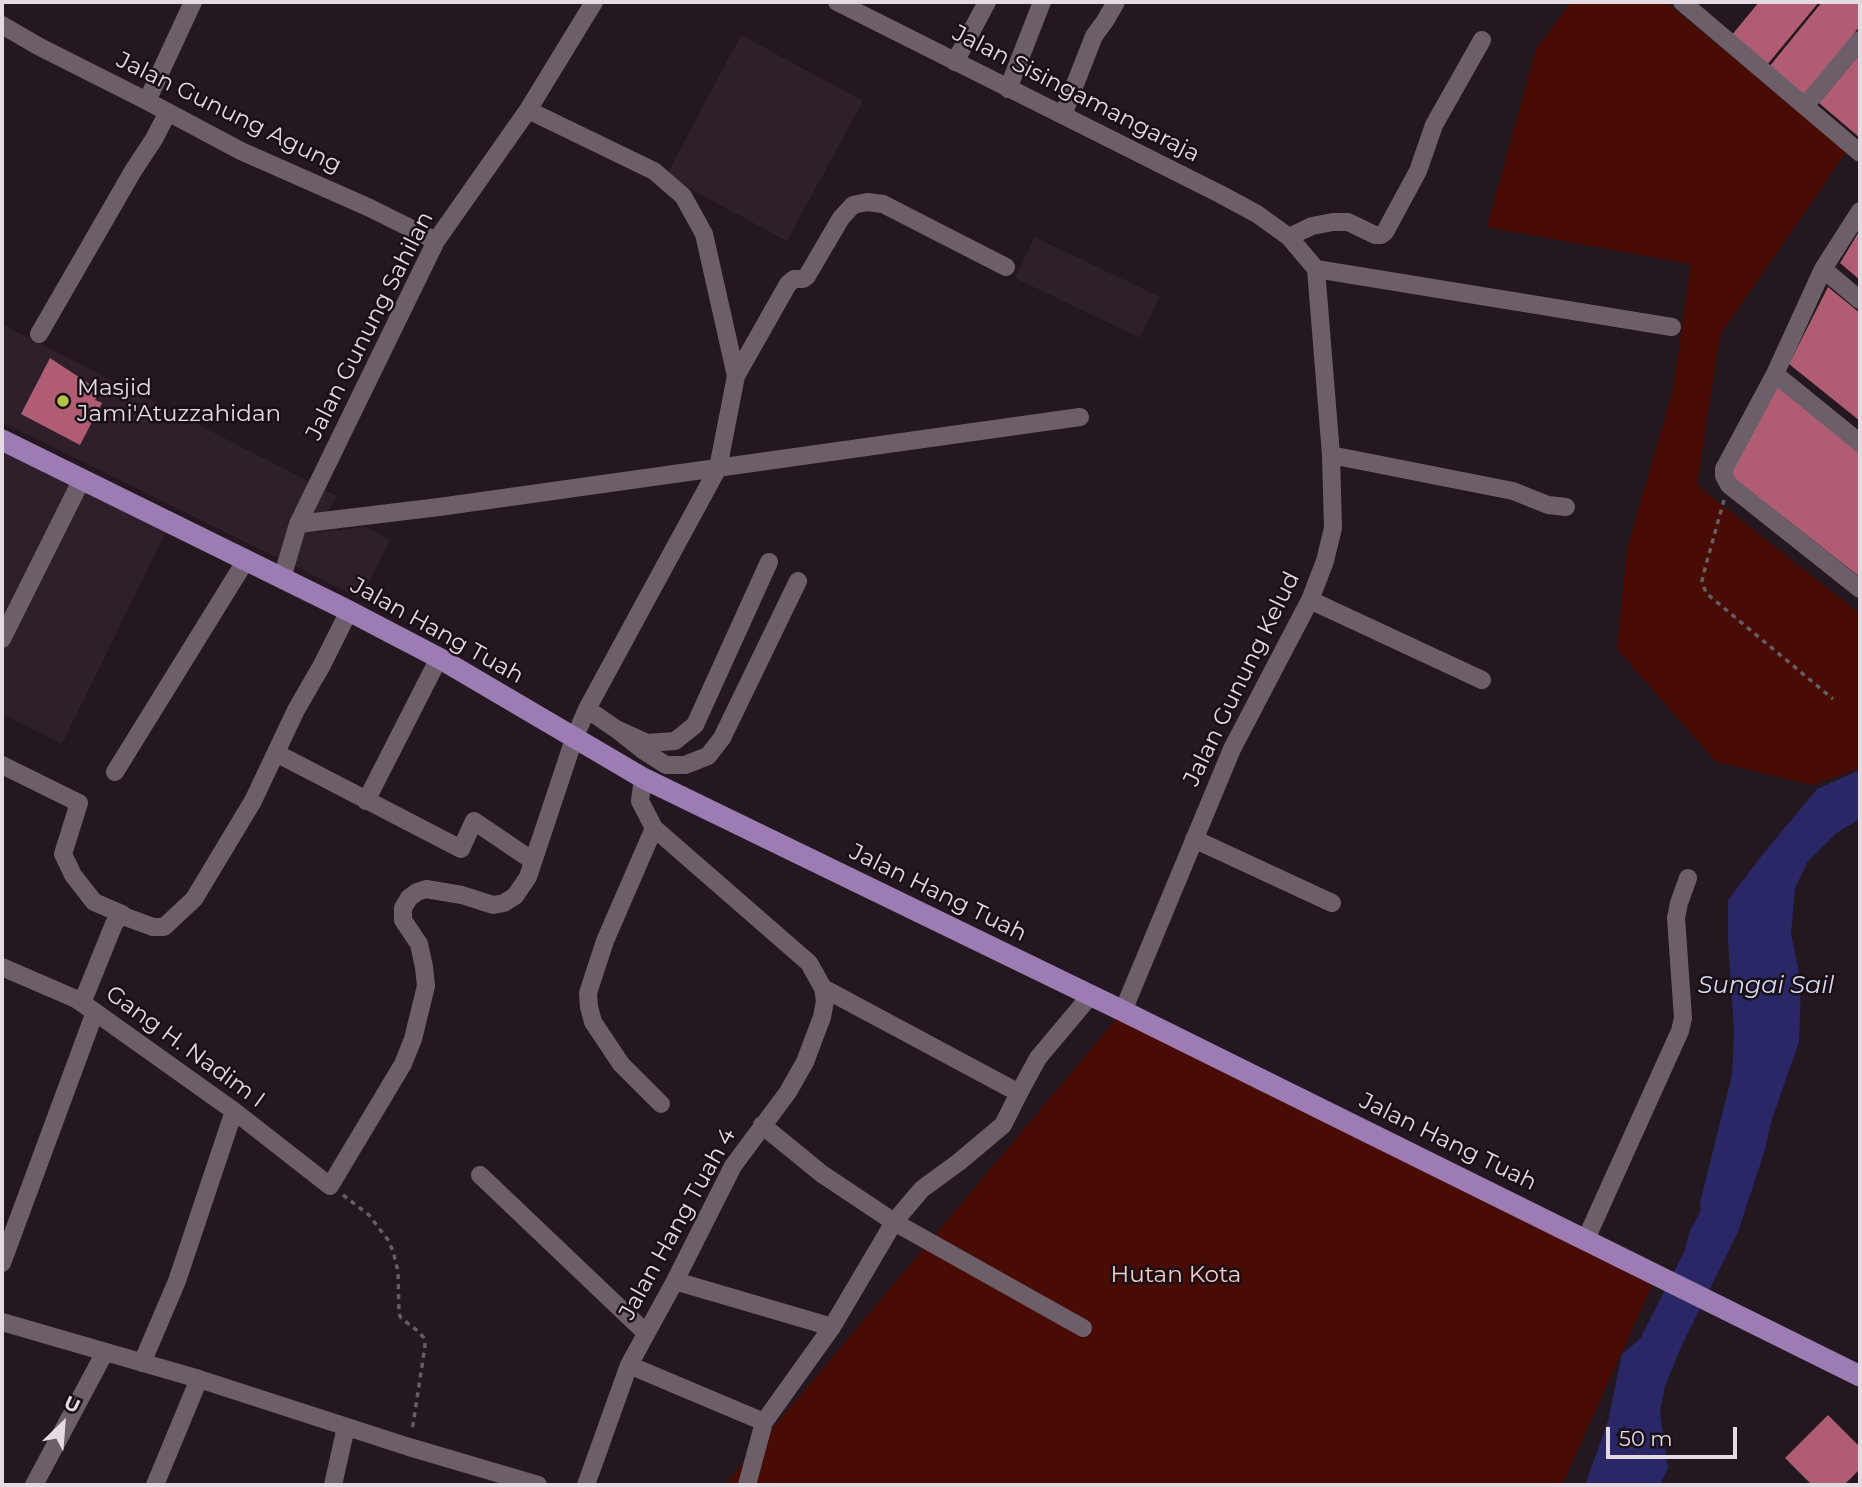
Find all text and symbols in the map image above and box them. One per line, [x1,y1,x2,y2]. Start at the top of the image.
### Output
street label: Jalan Sisingamangaraja [948,20,1204,168]
street label: Jalan Gunung Agung [112,46,346,180]
street label: Jalan Gunung Sahilan [300,207,440,445]
place label: Masjid Jami'Atuzzahidan [77,374,281,428]
marker: Masjid Jami'Atuzzahidan [55,393,71,409]
street label: Jalan Gunung Kelud [1178,567,1306,791]
street label: Jalan Hang Tuah [346,572,528,690]
street label: Jalan Hang Tuah [845,838,1031,948]
water label: Sungai Sail [1698,972,1834,1000]
street label: Gang H. Nadim I [100,980,270,1114]
street label: Jalan Hang Tuah [1355,1087,1541,1197]
street label: Jalan Hang Tuah 4 [614,1123,742,1325]
park label: Hutan Kota [1111,1261,1241,1289]
north arrow [28,1389,98,1459]
text: U [60,1391,84,1418]
scale bar [1610,1414,1741,1458]
text: 50 m [1619,1426,1673,1451]

